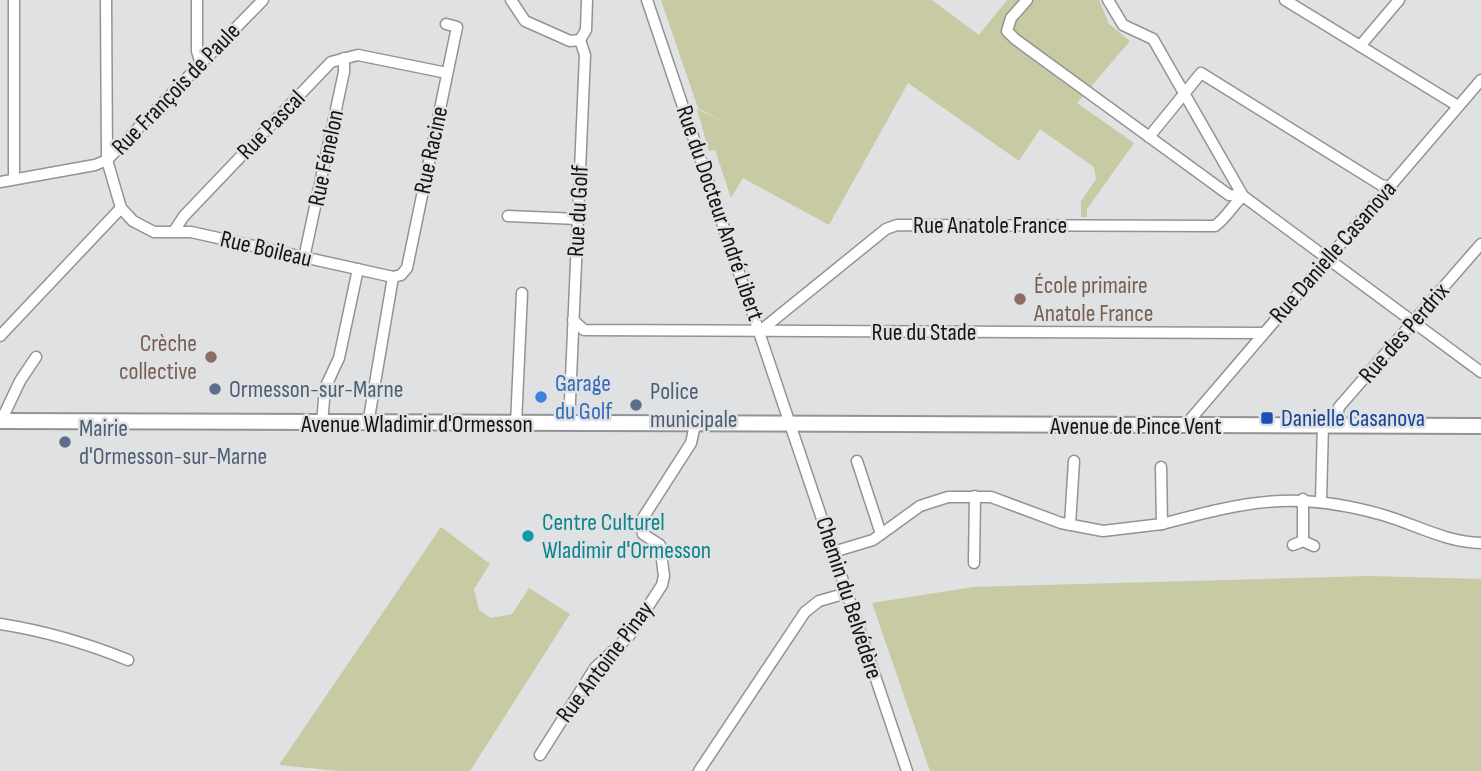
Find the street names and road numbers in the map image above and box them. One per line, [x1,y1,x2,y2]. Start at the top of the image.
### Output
street label: Rue François de Paule [106,17,246,161]
street label: Rue Pascal [231,84,311,166]
street label: Rue du Docteur André Libert [670,102,770,324]
street label: Rue Racine [408,104,454,196]
street label: Rue Fénelon [302,107,350,209]
street label: Rue du Golf [561,163,595,258]
street label: Rue Danielle Casanova [1263,175,1403,329]
street label: Rue Anatole France [913,211,1067,240]
street label: Rue Boileau [217,224,315,274]
street label: Rue des Perdrix [1353,277,1455,389]
street label: Rue du Stade [872,318,976,347]
street label: Avenue Wladimir d'Ormesson [300,410,533,439]
street label: Avenue de Pince Vent [1049,412,1222,441]
street label: Chemin du Belvédère [809,513,889,683]
street label: Rue Antoine Pinay [550,596,660,728]

